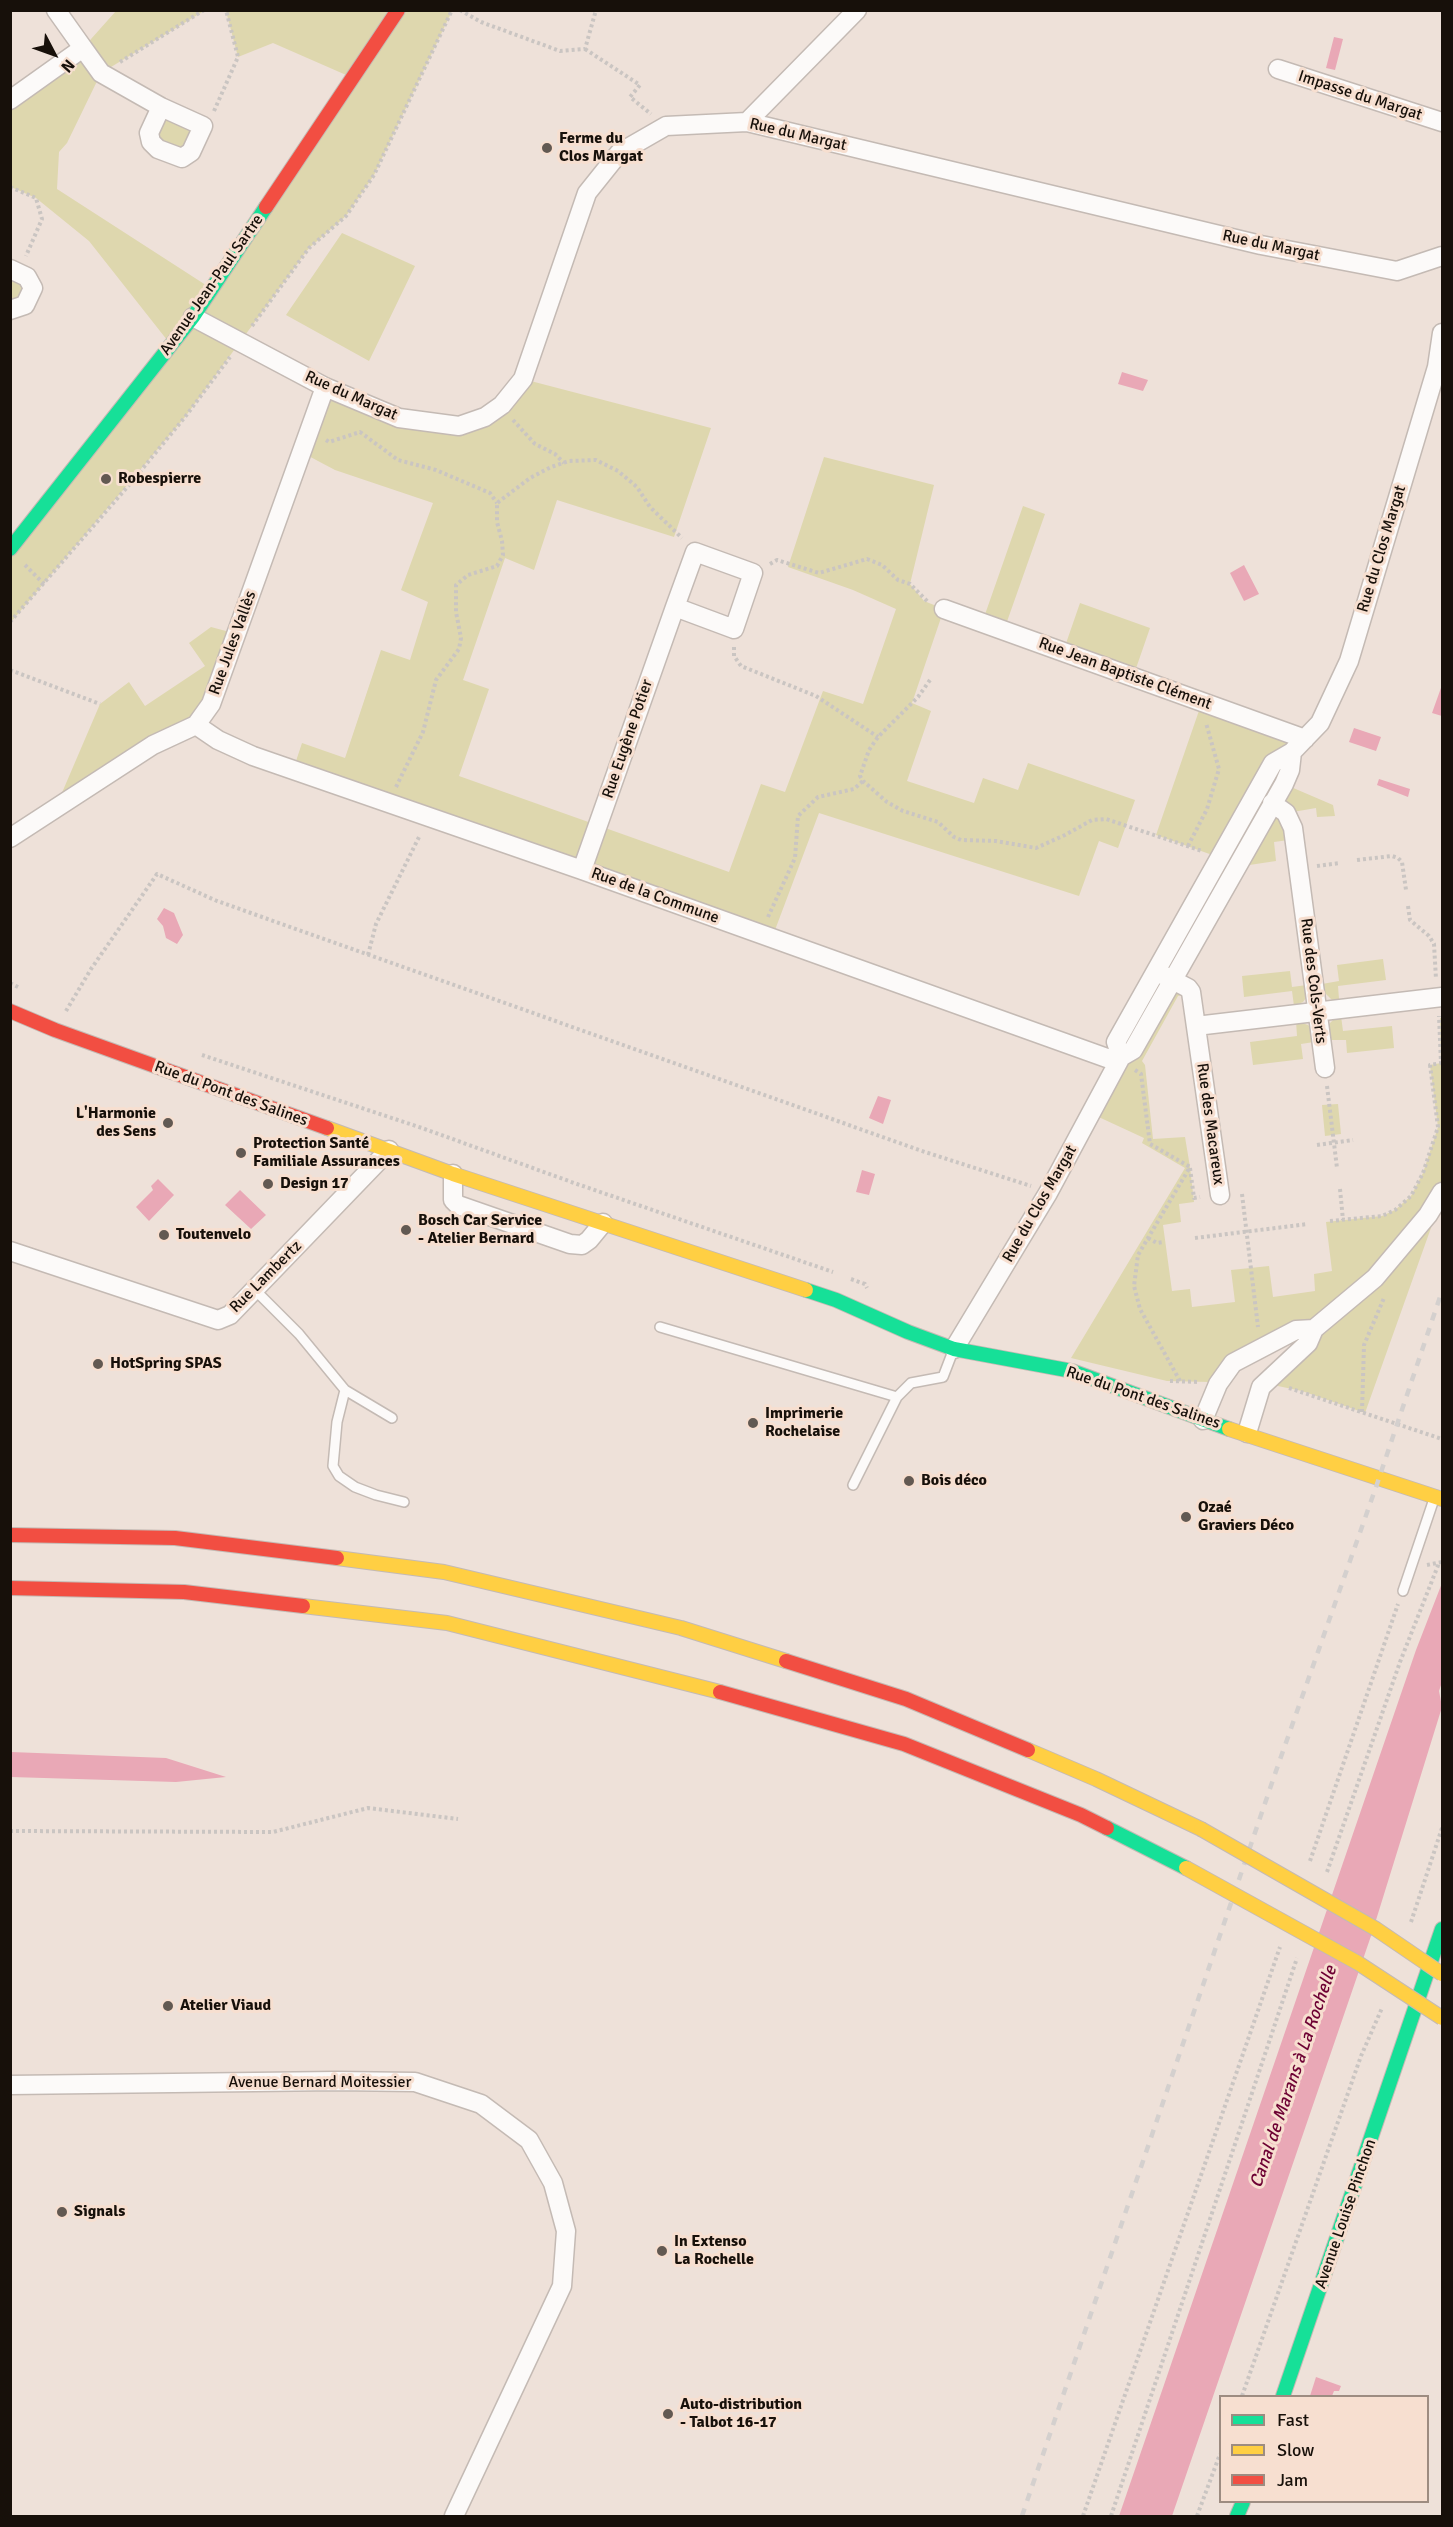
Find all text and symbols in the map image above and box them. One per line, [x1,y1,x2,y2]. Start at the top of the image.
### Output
north arrow [24,24,84,84]
text: N [56,55,79,77]
street label: Impasse du Margat [1296,67,1424,125]
street label: Rue du Margat [748,115,848,155]
place label: Ferme du Clos Margat [559,129,643,167]
marker: Ferme du Clos Margat [540,141,554,155]
street label: Avenue Jean-Paul Sartre [156,211,268,359]
street label: Rue du Margat [1221,226,1321,266]
street label: Rue du Margat [302,367,400,425]
place label: Robespierre [118,469,201,489]
marker: Robespierre [99,472,113,486]
street label: Rue du Clos Margat [1354,483,1410,615]
street label: Rue Jules Vallès [205,588,261,698]
street label: Rue Jean Baptiste Clément [1036,634,1214,714]
street label: Rue Eugène Potier [599,677,657,801]
street label: Rue de la Commune [588,864,722,928]
street label: Rue des Cols-Verts [1296,917,1330,1045]
street label: Rue du Pont des Salines [152,1057,310,1131]
street label: Rue des Macareux [1192,1062,1228,1186]
place label: L'Harmonie des Sens [76,1104,156,1142]
marker: L'Harmonie des Sens [161,1116,175,1130]
place label: Protection Santé Familiale Assurances [253,1134,400,1172]
street label: Rue du Clos Margat [999,1142,1081,1266]
marker: Protection Santé Familiale Assurances [234,1146,248,1160]
place label: Design 17 [280,1174,349,1194]
marker: Design 17 [261,1177,275,1191]
place label: Bosch Car Service - Atelier Bernard [418,1211,542,1249]
marker: Bosch Car Service - Atelier Bernard [399,1223,413,1237]
place label: Toutenvelo [176,1225,251,1245]
marker: Toutenvelo [157,1228,171,1242]
street label: Rue Lambertz [226,1237,306,1317]
place label: HotSpring SPAS [110,1354,222,1374]
marker: HotSpring SPAS [91,1357,105,1371]
street label: Rue du Pont des Salines [1063,1363,1223,1433]
place label: Imprimerie Rochelaise [765,1404,843,1442]
marker: Imprimerie Rochelaise [746,1416,760,1430]
place label: Bois déco [921,1471,987,1491]
marker: Bois déco [902,1474,916,1488]
place label: Ozaé Graviers Déco [1198,1498,1294,1536]
marker: Ozaé Graviers Déco [1179,1510,1193,1524]
water label: Canal de Marans à La Rochelle [1246,1963,1342,2191]
place label: Atelier Viaud [180,1996,271,2016]
marker: Atelier Viaud [161,1999,175,2013]
street label: Avenue Bernard Moitessier [229,2073,411,2093]
street label: Avenue Louise Pinchon [1311,2137,1381,2291]
place label: Signals [74,2202,125,2222]
marker: Signals [55,2205,69,2219]
place label: In Extenso La Rochelle [674,2232,754,2270]
marker: In Extenso La Rochelle [655,2244,669,2258]
place label: Auto-distribution - Talbot 16-17 [680,2395,802,2433]
legend [1219,2395,1429,2503]
marker: Auto-distribution - Talbot 16-17 [661,2407,675,2421]
text: Fast [1277,2409,1309,2431]
text: Slow [1277,2439,1314,2461]
text: Jam [1277,2469,1308,2491]

